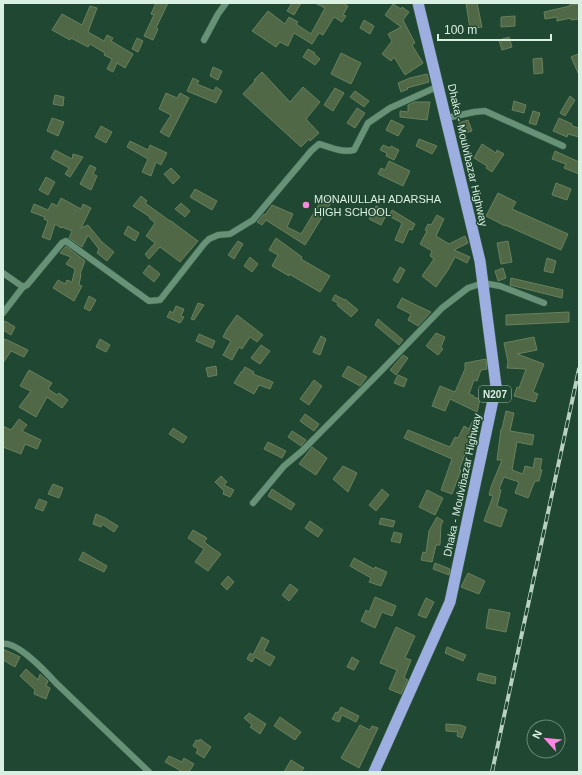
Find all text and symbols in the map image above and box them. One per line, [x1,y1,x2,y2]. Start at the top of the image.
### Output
scale bar [438,16,551,42]
text: 100 m [444,23,477,37]
street label: Dhaka - Moulvibazar Highway [446,82,490,228]
place label: MONAIULLAH ADARSHA HIGH SCHOOL [314,193,442,218]
marker: MONAIULLAH ADARSHA HIGH SCHOOL [301,200,311,210]
road number: N207 [479,386,511,402]
street label: Dhaka - Moulvibazar Highway [441,412,483,558]
north arrow [526,719,566,759]
text: N [530,728,544,741]

